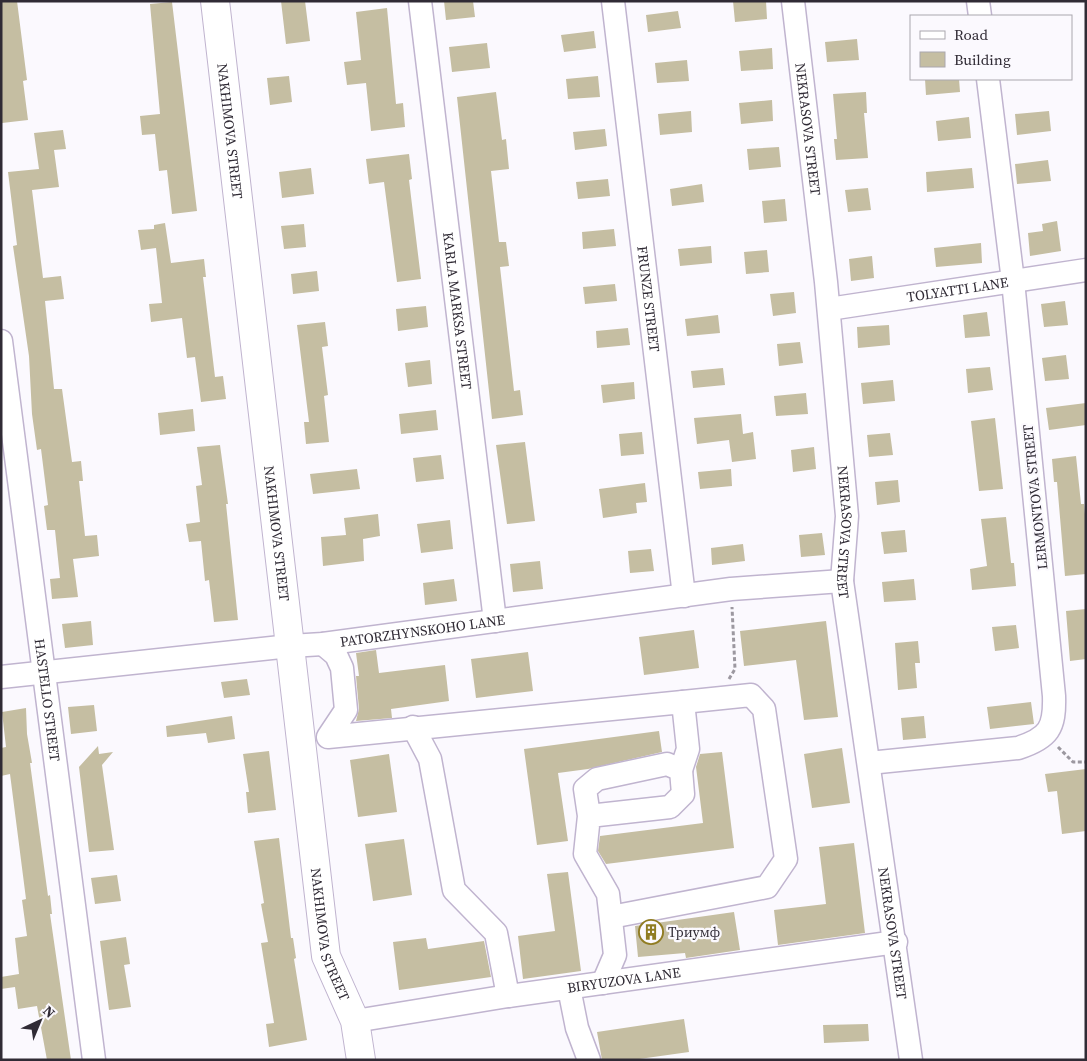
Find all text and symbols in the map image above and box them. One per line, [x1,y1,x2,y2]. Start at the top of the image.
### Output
legend [910,15,1072,80]
text: Road [954,24,988,45]
text: Building [954,49,1011,70]
street label: NAKHIMOVA STREET [212,62,248,201]
street label: NEKRASOVA STREET [790,62,826,197]
street label: KARLA MARKSA STREET [438,231,477,391]
street label: FRUNZE STREET [632,245,665,353]
street label: TOLYATTI LANE [905,272,1010,307]
street label: LERMONTOVA STREET [1017,423,1053,571]
street label: NAKHIMOVA STREET [259,464,295,603]
street label: NEKRASOVA STREET [832,465,857,600]
street label: PATORZHYNSKOHO LANE [339,610,506,652]
street label: HASTELLO STREET [30,637,65,763]
street label: NEKRASOVA STREET [873,866,912,1001]
street label: NAKHIMOVA STREET [306,867,355,1004]
building icon: Триумф [638,919,664,945]
place label: Триумф [668,922,720,942]
street label: BIRYUZOVA LANE [566,962,682,998]
north arrow [15,996,65,1046]
text: N [38,1001,60,1022]

